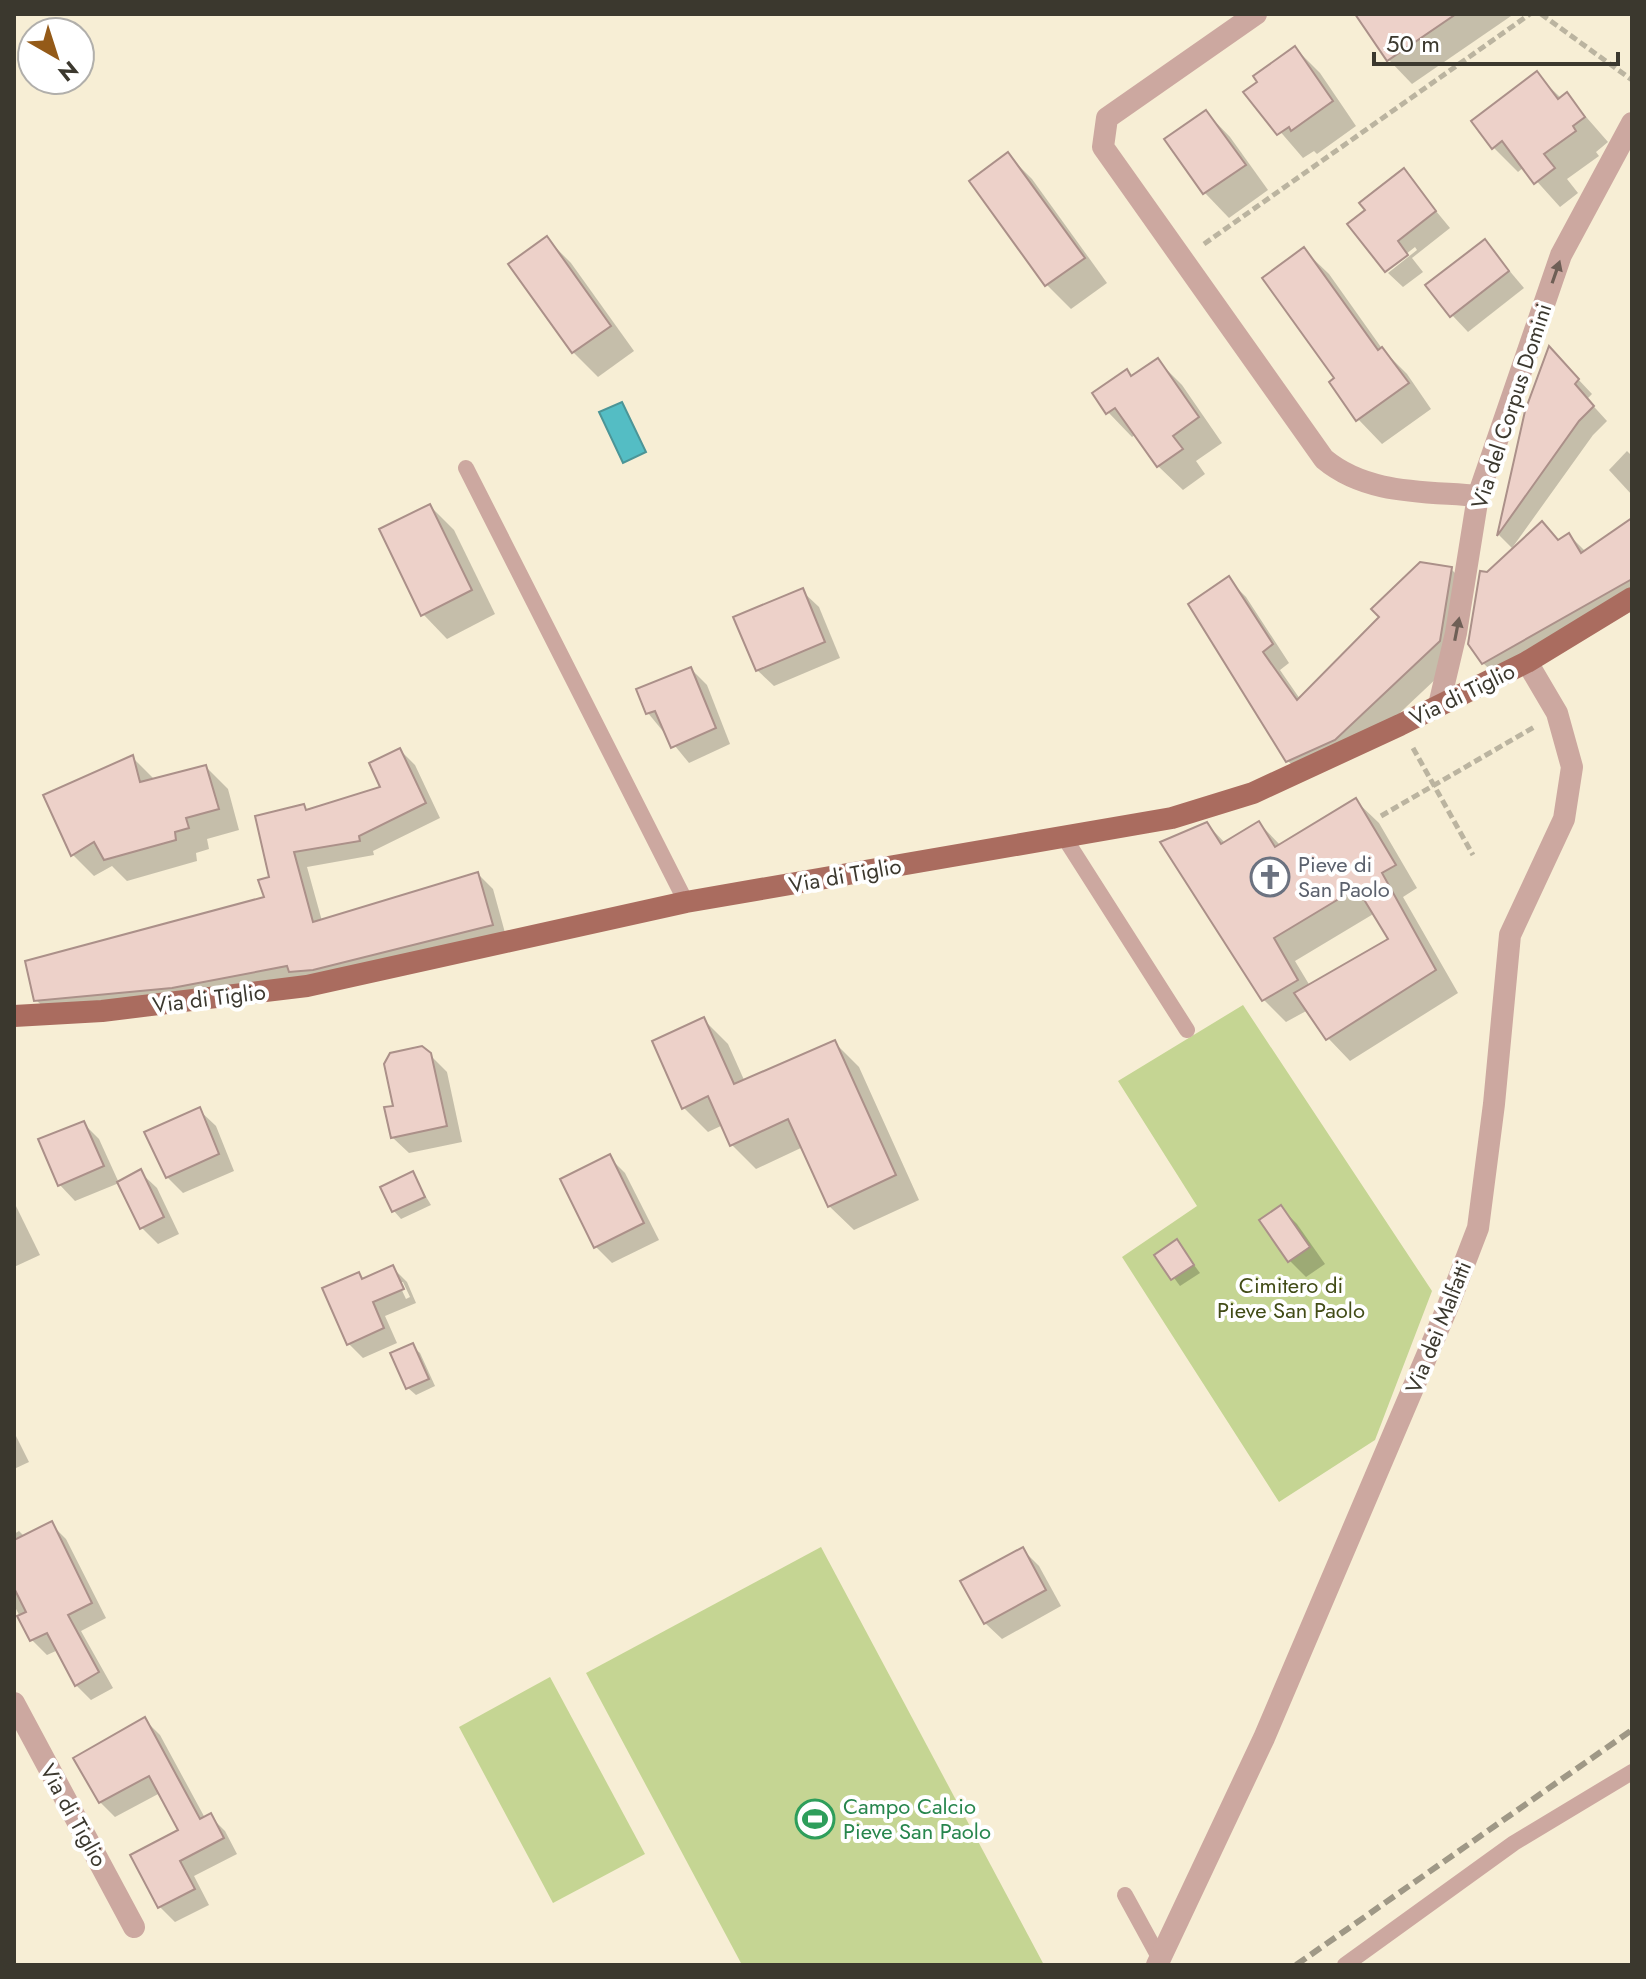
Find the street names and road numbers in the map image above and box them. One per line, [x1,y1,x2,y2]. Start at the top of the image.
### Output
street label: Via del Corpus Domini [1463,299,1559,513]
street label: Via di Tiglio [1404,655,1520,733]
street label: Via di Tiglio [786,849,904,901]
street label: Via di Tiglio [151,975,267,1021]
street label: Via dei Malfatti [1397,1256,1479,1398]
street label: Via di Tiglio [32,1758,116,1872]

